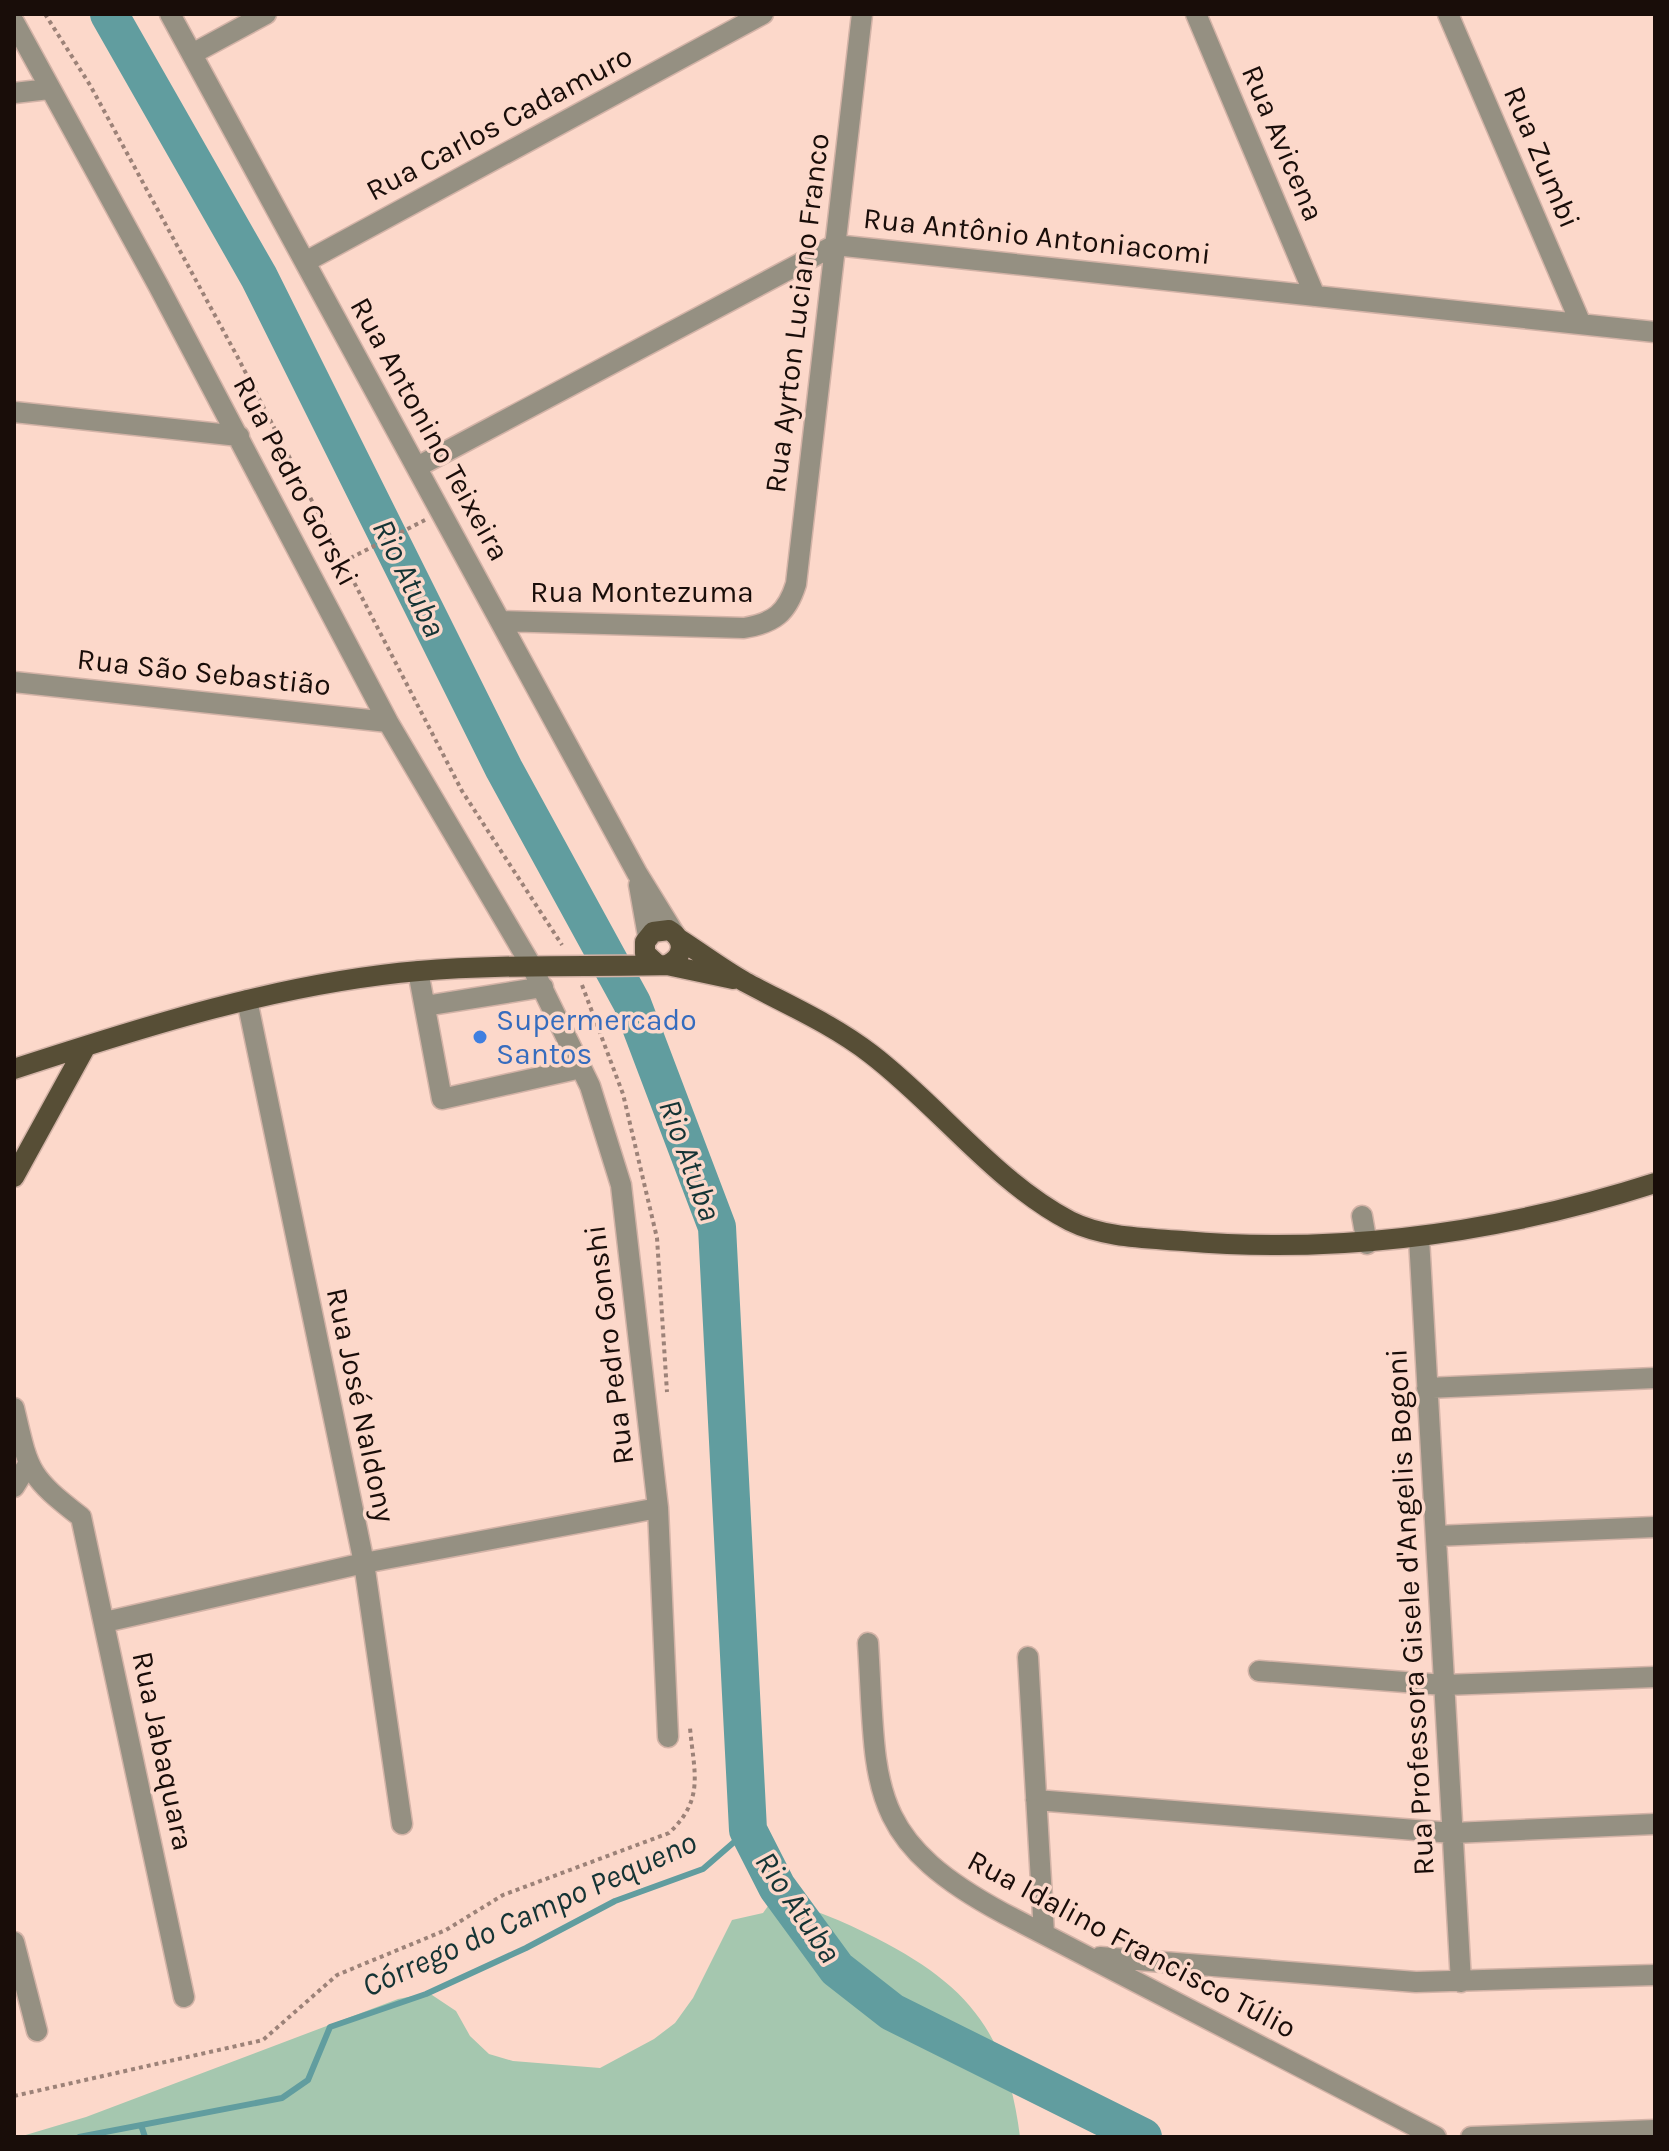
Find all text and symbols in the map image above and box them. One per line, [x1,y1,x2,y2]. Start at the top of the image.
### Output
street label: Rua Carlos Cadamuro [360,38,638,208]
street label: Rua Avicena [1234,59,1332,227]
street label: Rua Zumbi [1496,81,1588,233]
street label: Rua Ayrton Luciano Franco [757,131,837,495]
street label: Rua Antônio Antoniacomi [861,200,1213,272]
street label: Rua Antonino Teixeira [342,291,518,567]
street label: Rua Pedro Gorski [226,370,366,592]
water label: Rio Atuba [365,513,453,643]
street label: Rua Montezuma [530,574,754,610]
street label: Rua São Sebastião [75,641,333,703]
place label: Supermercado Santos [496,1002,697,1072]
marker: Supermercado Santos [471,1028,489,1046]
water label: Rio Atuba [651,1094,729,1226]
street label: Rua Pedro Gonshi [576,1223,642,1467]
street label: Rua José Naldony [319,1285,403,1525]
street label: Rua Professora Gisele d'Angelis Bogoni [1378,1348,1442,1876]
street label: Rua Jabaquara [124,1648,202,1854]
water label: Córrego do Campo Pequeno [356,1823,702,2005]
street label: Rua Idalino Francisco Túlio [962,1842,1302,2046]
water label: Rio Atuba [747,1844,849,1970]

